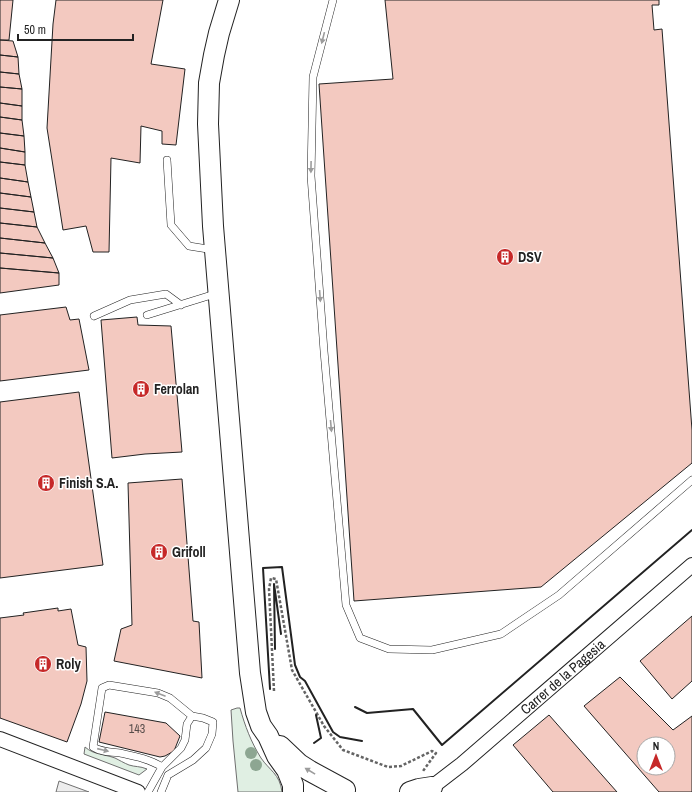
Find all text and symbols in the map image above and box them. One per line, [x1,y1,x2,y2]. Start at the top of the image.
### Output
scale bar [18,16,133,42]
text: 50 m [24,22,46,38]
one-way arrow [320,32,326,44]
one-way arrow [308,161,314,174]
building icon: DSV [495,247,515,267]
place label: DSV [518,248,542,266]
one-way arrow [316,290,323,302]
building icon: Ferrolan [131,379,151,399]
place label: Ferrolan [154,380,199,398]
one-way arrow [327,420,334,432]
building icon: Finish S.A. [36,473,56,493]
place label: Finish S.A. [59,474,118,492]
building icon: Grifoll [149,542,169,562]
place label: Grifoll [172,543,206,561]
street label: Carrer de la Pagesia [517,635,609,718]
building icon: Roly [33,654,53,674]
place label: Roly [56,655,81,673]
one-way arrow [154,691,166,698]
house number: 143 [129,721,145,737]
north arrow [636,736,676,776]
text: N [653,739,659,753]
one-way arrow [97,748,109,754]
one-way arrow [304,768,316,775]

